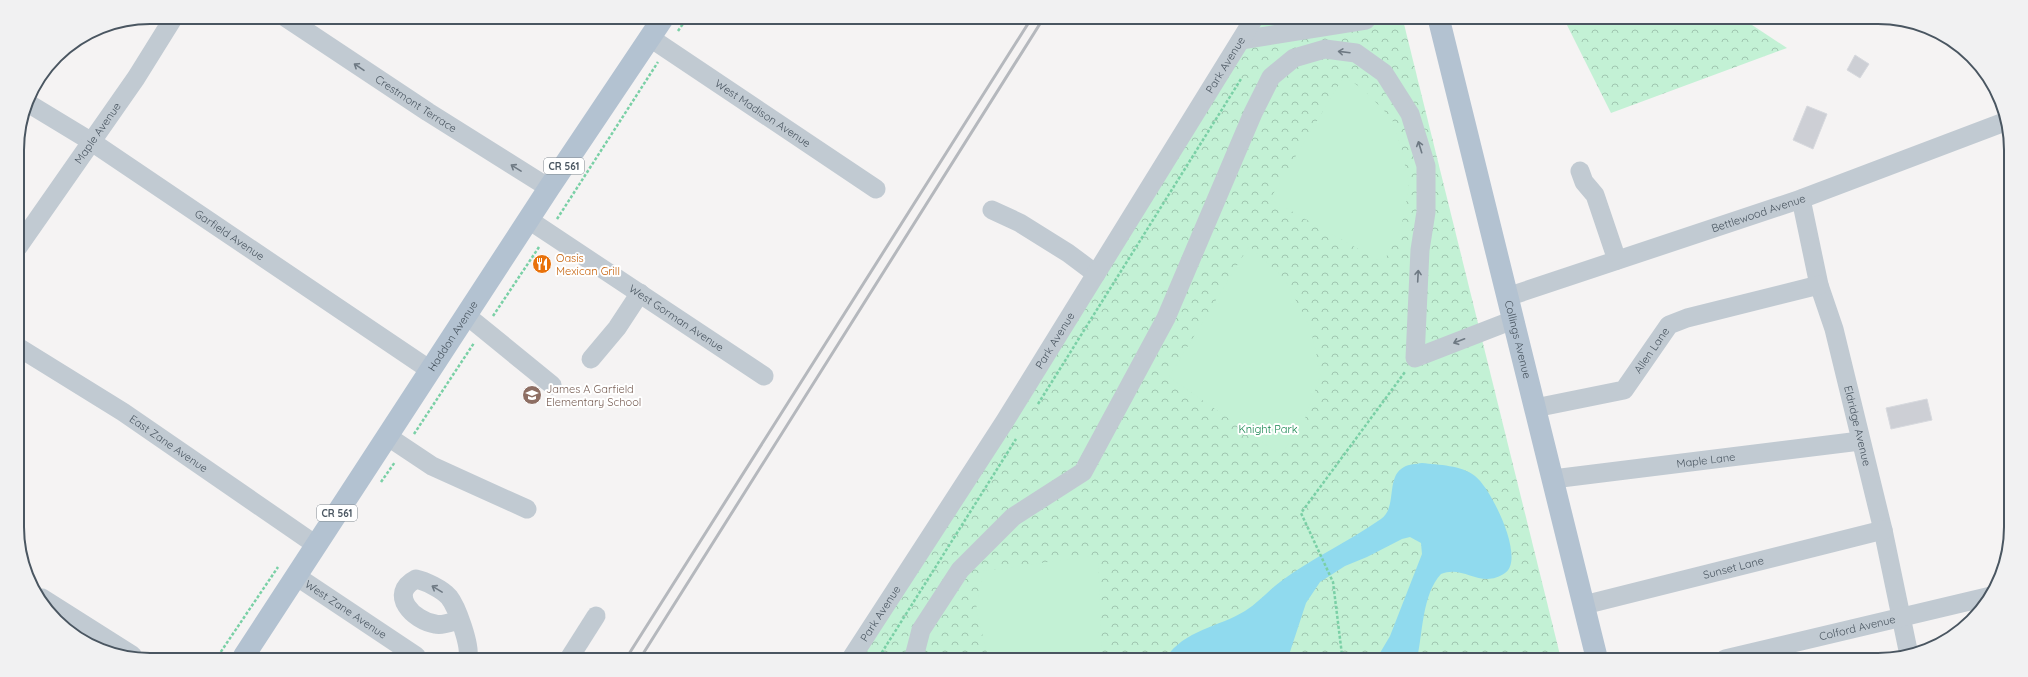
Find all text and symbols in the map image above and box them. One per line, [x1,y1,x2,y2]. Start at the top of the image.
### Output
street label: Park Avenue [1202,34,1248,96]
one-way arrow [1338,48,1351,55]
one-way arrow [354,63,365,71]
street label: Crestmont Terrace [372,72,459,135]
street label: West Madison Avenue [712,76,813,150]
street label: Maple Avenue [71,100,124,166]
one-way arrow [1416,141,1423,154]
road number: CR 561 [544,158,584,174]
one-way arrow [510,163,521,172]
street label: Bettlewood Avenue [1710,191,1808,235]
street label: Garfield Avenue [192,206,267,263]
place label: Oasis Mexican Grill [556,251,620,278]
restaurant icon: Oasis Mexican Grill [531,253,553,275]
one-way arrow [1415,270,1422,283]
street label: West Gorman Avenue [626,281,727,354]
street label: Haddon Avenue [424,298,481,374]
street label: Collings Avenue [1502,299,1534,380]
street label: Park Avenue [1032,310,1078,371]
street label: Allen Lane [1631,325,1672,376]
one-way arrow [1454,337,1466,345]
place label: James A Garfield Elementary School [546,382,641,409]
school or university icon: James A Garfield Elementary School [521,384,543,406]
street label: Eldridge Avenue [1841,384,1874,467]
street label: East Zane Avenue [127,412,210,475]
park label: Knight Park [1238,422,1298,436]
street label: Maple Lane [1676,449,1736,471]
road number: CR 561 [317,505,357,521]
street label: Sunset Lane [1702,553,1765,582]
street label: West Zane Avenue [302,577,390,642]
street label: Park Avenue [857,583,904,644]
one-way arrow [431,585,443,593]
street label: Colford Avenue [1818,612,1897,643]

